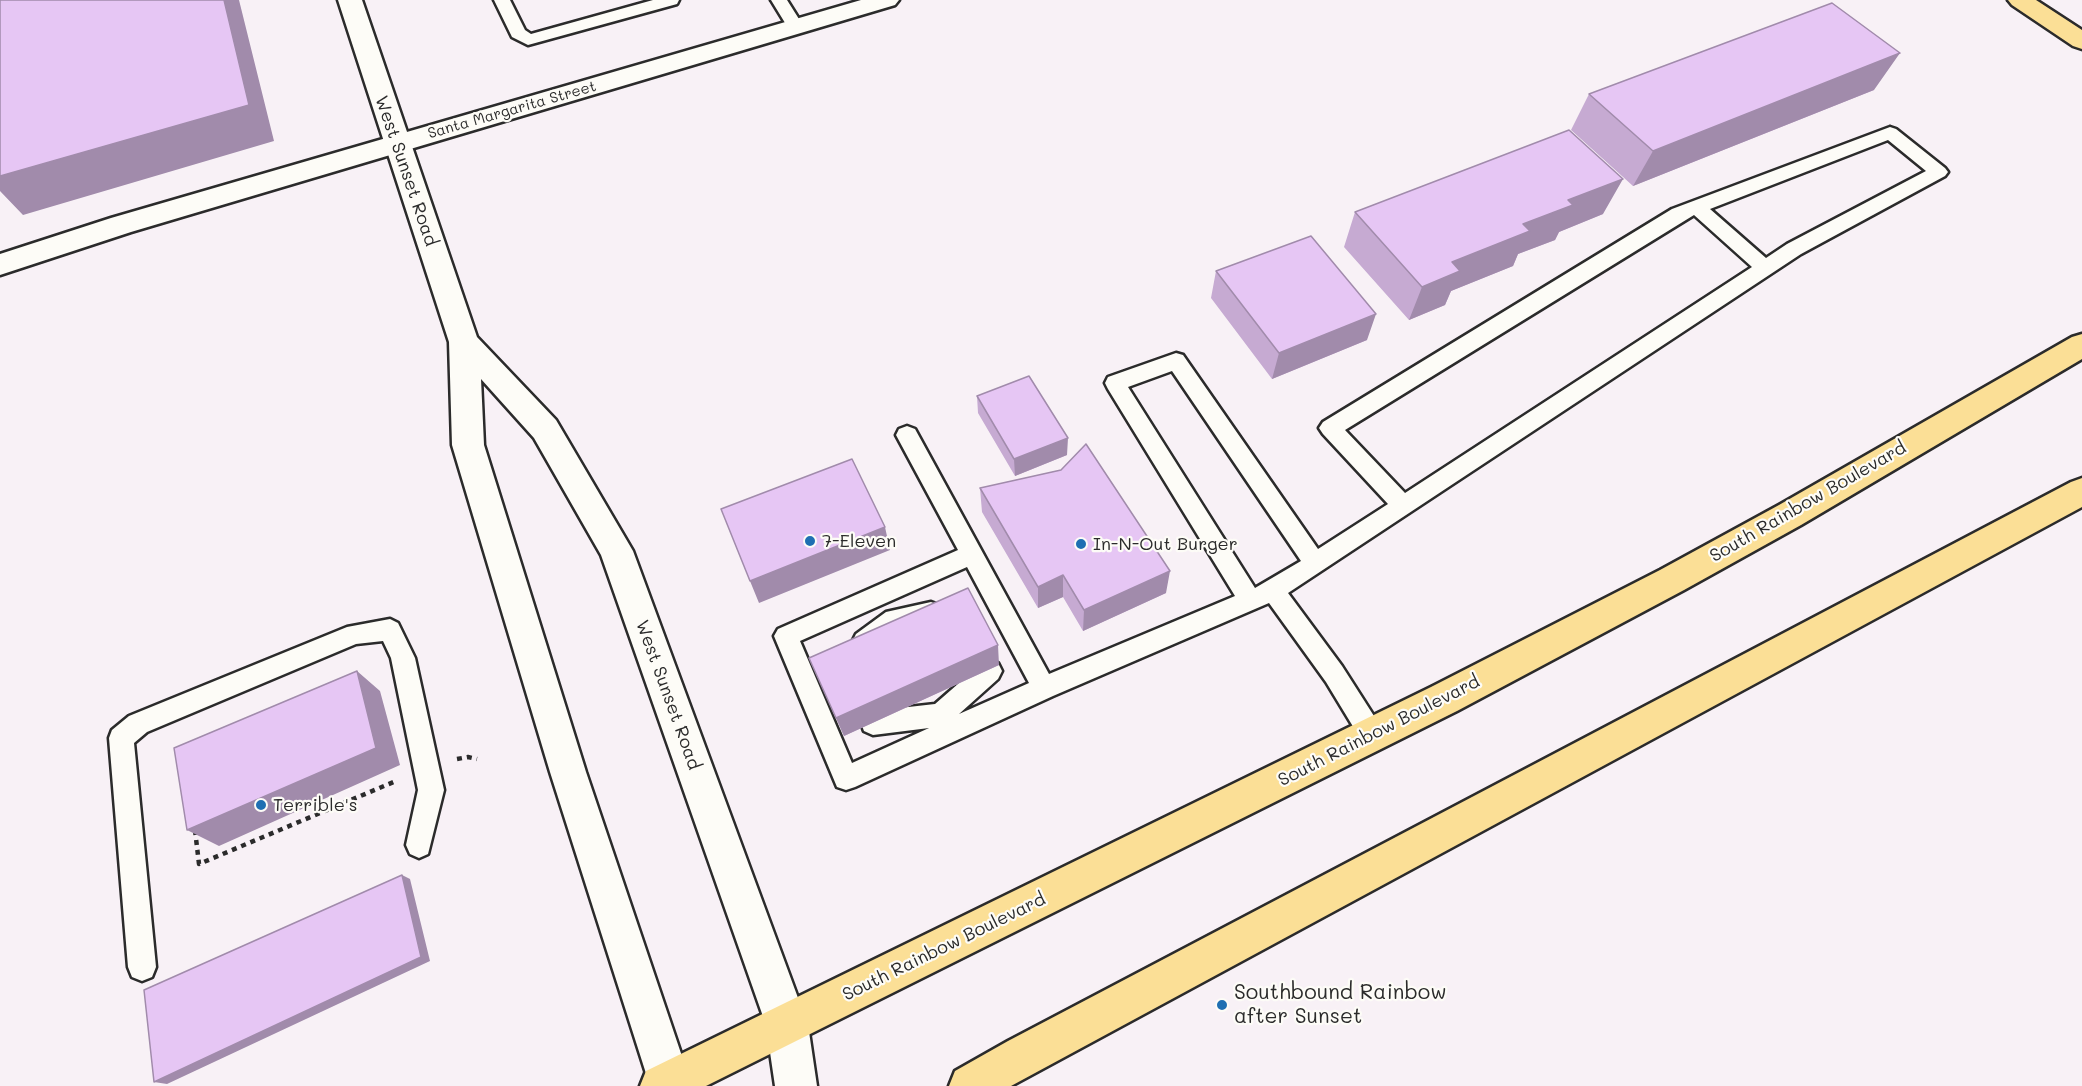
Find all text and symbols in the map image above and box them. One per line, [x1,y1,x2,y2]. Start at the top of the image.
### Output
street label: Santa Margarita Street [426,77,598,143]
street label: West Sunset Road [370,93,442,249]
street label: South Rainbow Boulevard [1706,437,1910,567]
place label: 7-Eleven [822,530,896,552]
place label: In-N-Out Burger [1093,533,1238,555]
marker: 7-Eleven [803,534,817,548]
marker: In-N-Out Burger [1074,537,1088,551]
street label: West Sunset Road [631,617,705,773]
street label: South Rainbow Boulevard [1275,671,1483,791]
place label: Terrible's [273,794,358,816]
marker: Terrible's [254,798,268,812]
street label: South Rainbow Boulevard [839,888,1049,1006]
place label: Southbound Rainbow after Sunset [1234,980,1447,1030]
marker: Southbound Rainbow after Sunset [1215,998,1229,1012]

